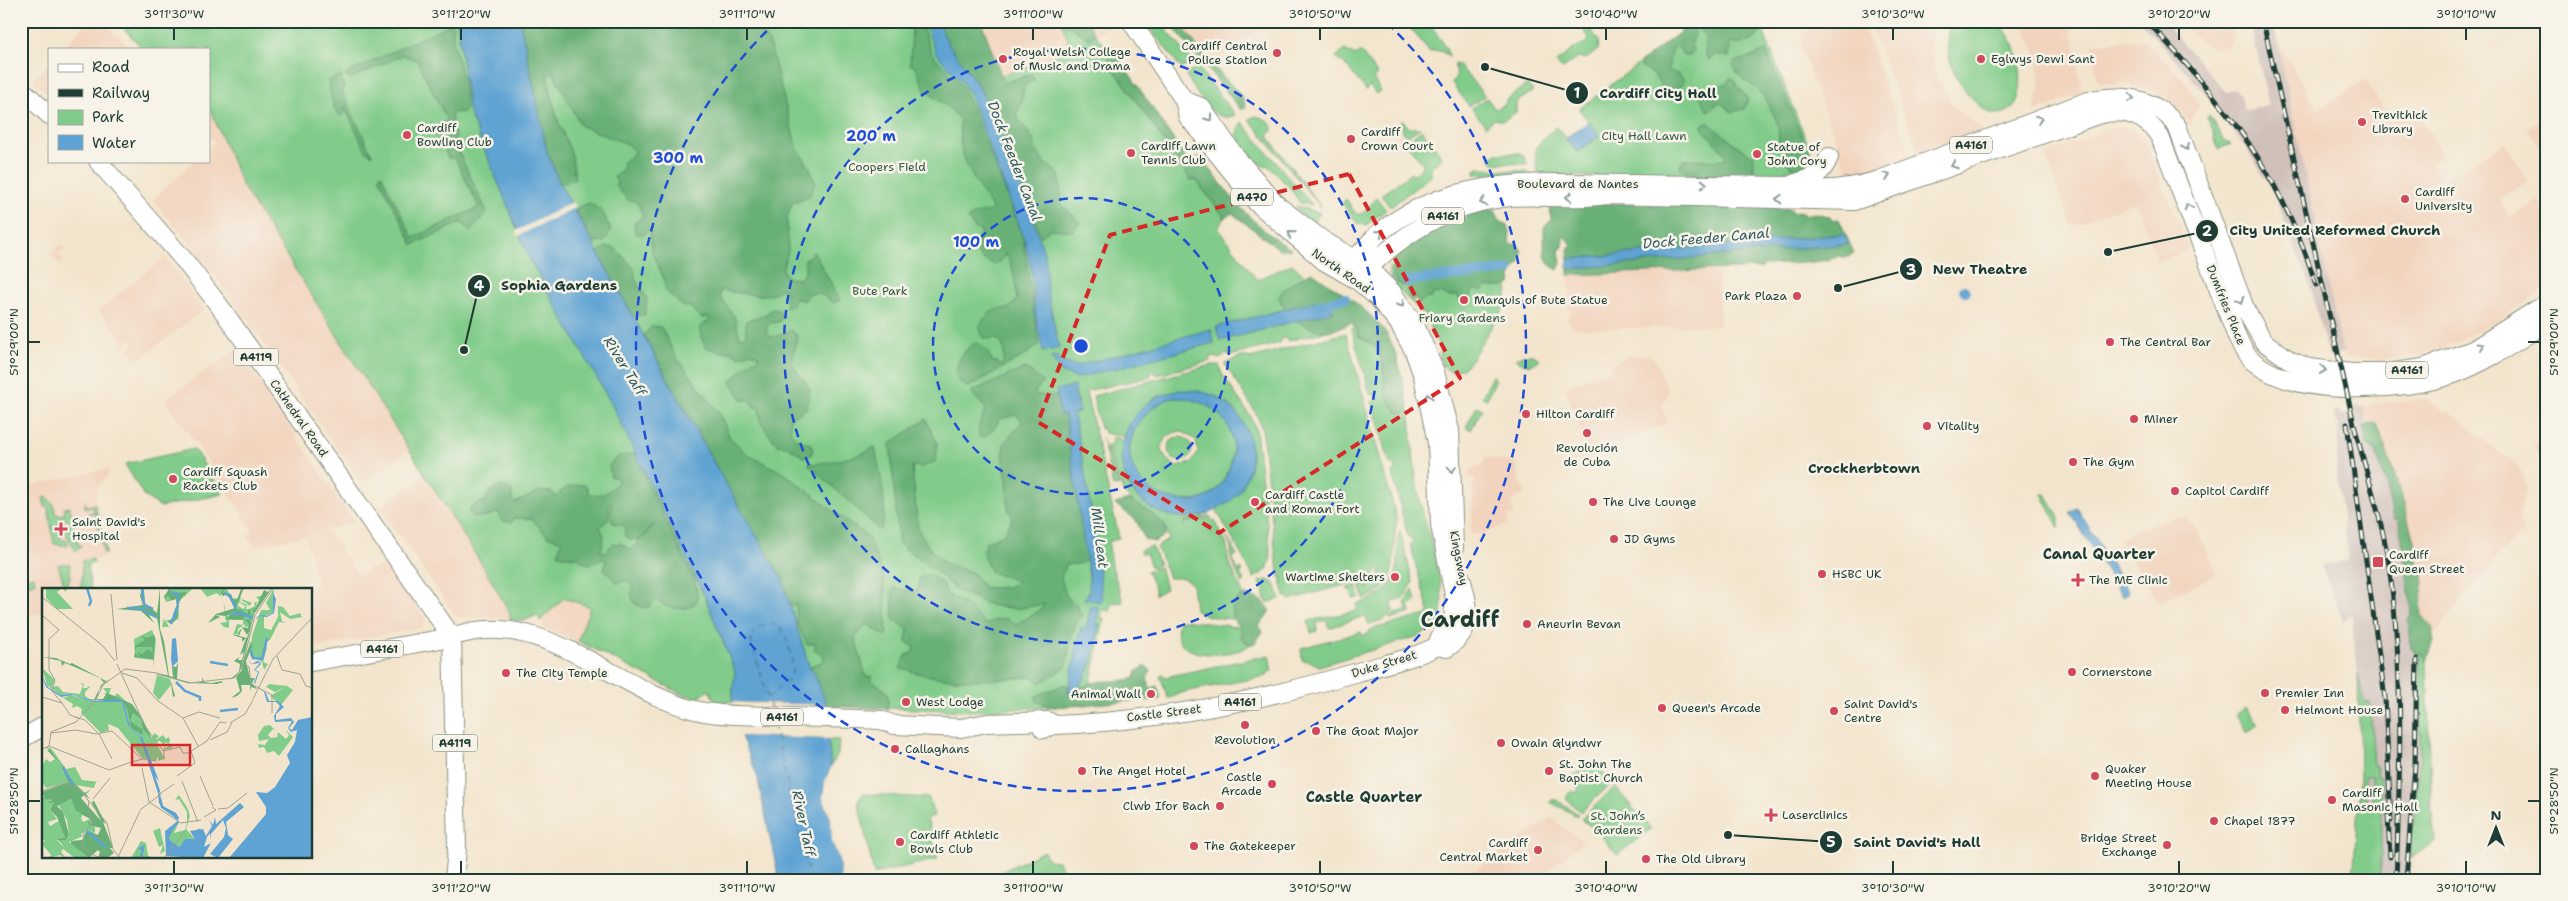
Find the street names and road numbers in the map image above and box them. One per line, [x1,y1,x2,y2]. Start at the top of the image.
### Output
road number: A4161 [1950,136,1992,154]
street label: Boulevard de Nantes [1517,176,1639,192]
road number: A470 [1231,188,1273,206]
road number: A4161 [1422,208,1464,225]
street label: North Road [1308,245,1374,297]
street label: Dumfries Place [2203,263,2249,348]
road number: A4119 [234,348,278,366]
road number: A4161 [2386,362,2428,378]
street label: Cathedral Road [266,376,332,460]
street label: Kingsway [1446,529,1472,587]
road number: A4161 [361,641,403,658]
street label: Duke Street [1349,646,1419,682]
road number: A4161 [1219,694,1261,710]
street label: Castle Street [1126,700,1202,726]
road number: A4161 [761,709,803,726]
road number: A4119 [432,734,478,751]

